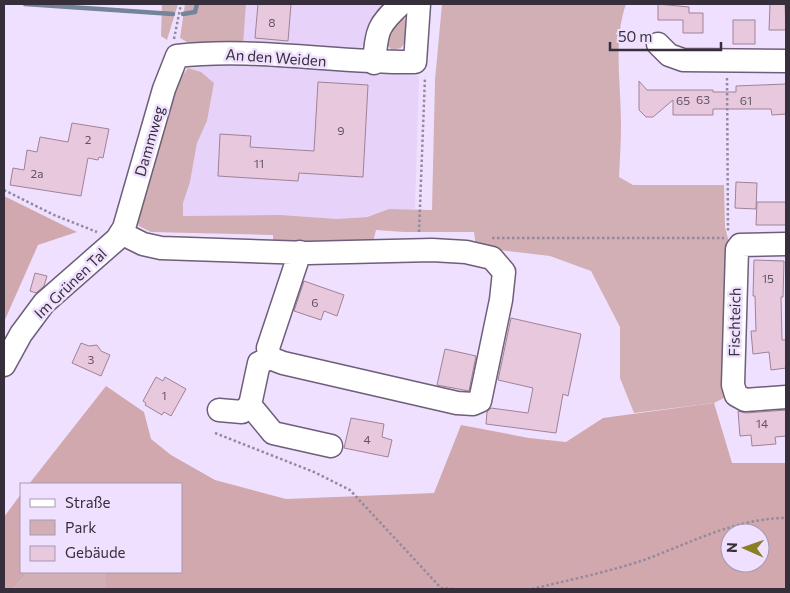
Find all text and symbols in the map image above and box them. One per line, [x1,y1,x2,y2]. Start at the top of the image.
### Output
house number: 8 [268,15,276,29]
scale bar [610,20,721,52]
text: 50 m [618,27,652,45]
street label: An den Weiden [225,44,327,70]
house number: 63 [696,92,710,106]
house number: 65 [676,93,690,107]
house number: 61 [740,93,752,107]
street label: Dammweg [130,104,168,178]
house number: 9 [337,123,345,137]
house number: 2 [85,132,92,146]
house number: 11 [254,156,264,170]
house number: 2a [31,166,43,180]
street label: Im Grünen Tal [30,244,110,322]
house number: 15 [762,271,774,285]
street label: Fischteich [724,287,744,357]
house number: 6 [311,295,319,309]
house number: 3 [88,352,95,366]
house number: 1 [161,388,167,402]
house number: 14 [756,416,768,430]
house number: 4 [363,432,371,446]
legend [20,483,182,573]
text: Straße [65,493,111,511]
text: Park [65,518,96,536]
north arrow [720,523,770,573]
text: N [723,542,740,553]
text: Gebäude [65,543,126,561]

